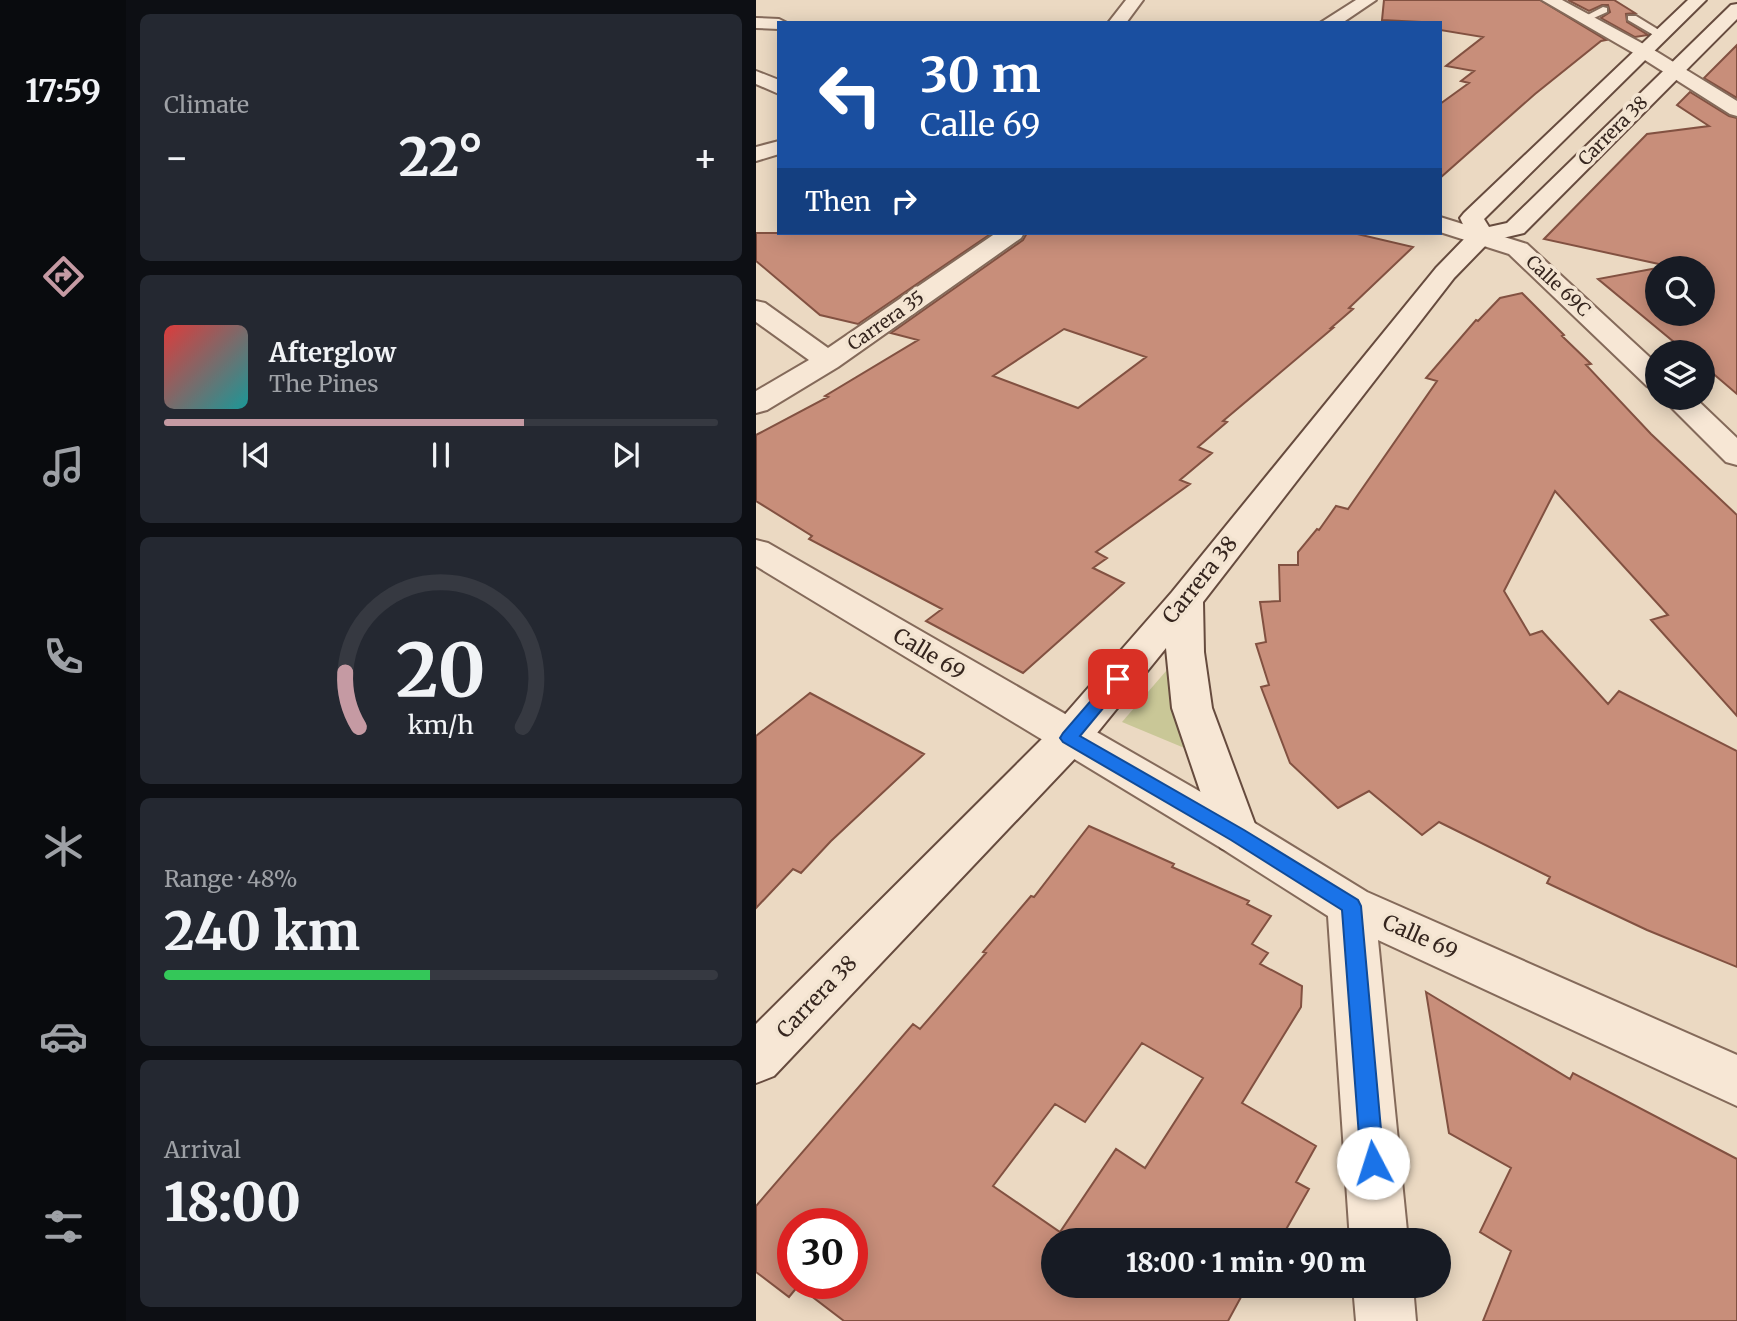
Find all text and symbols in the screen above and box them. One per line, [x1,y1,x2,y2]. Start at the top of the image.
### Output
text: 30 m [920,44,1041,105]
icon: left [805,49,896,140]
text: 17:59 [25,71,101,111]
text: Climate [164,90,249,119]
street label: Carrera 38 [1573,91,1652,170]
text: Calle 69 [920,105,1040,145]
text: 22° [399,125,483,190]
text: − [164,134,189,181]
text: + [693,134,718,181]
icon: right [885,182,923,220]
text: Then [805,185,871,218]
street label: Calle 69C [1521,250,1596,321]
icon: directions [39,252,88,301]
map controls [1645,256,1715,410]
button: search [1645,256,1715,326]
street label: Carrera 35 [843,286,929,355]
text: Afterglow [269,336,396,369]
button: layers [1645,340,1715,410]
text: The Pines [269,369,379,398]
icon: previous [237,436,275,474]
icon: pause [422,436,460,474]
icon: next [607,436,645,474]
icon: music [39,442,88,491]
street label: Carrera 38 [1156,531,1243,629]
street label: Calle 69 [888,622,970,686]
text: 20 [396,625,486,717]
icon: phone [39,632,88,681]
pin [1088,649,1148,709]
icon: arrive [1099,660,1137,698]
text: km/h [408,708,474,740]
icon: climate [39,822,88,871]
text: Range · 48% [164,864,298,893]
text: 240 km [164,899,360,964]
street label: Calle 69 [1379,908,1462,965]
street label: Carrera 38 [771,950,863,1044]
icon: car [39,1012,88,1061]
position arrow [1336,1126,1410,1200]
text: Arrival [164,1135,241,1164]
text: 18:00 [164,1170,301,1235]
icon: filters [39,1202,88,1251]
speed limit sign: 30 [777,1208,868,1299]
text: 18:00 · 1 min · 90 m [1126,1246,1366,1279]

